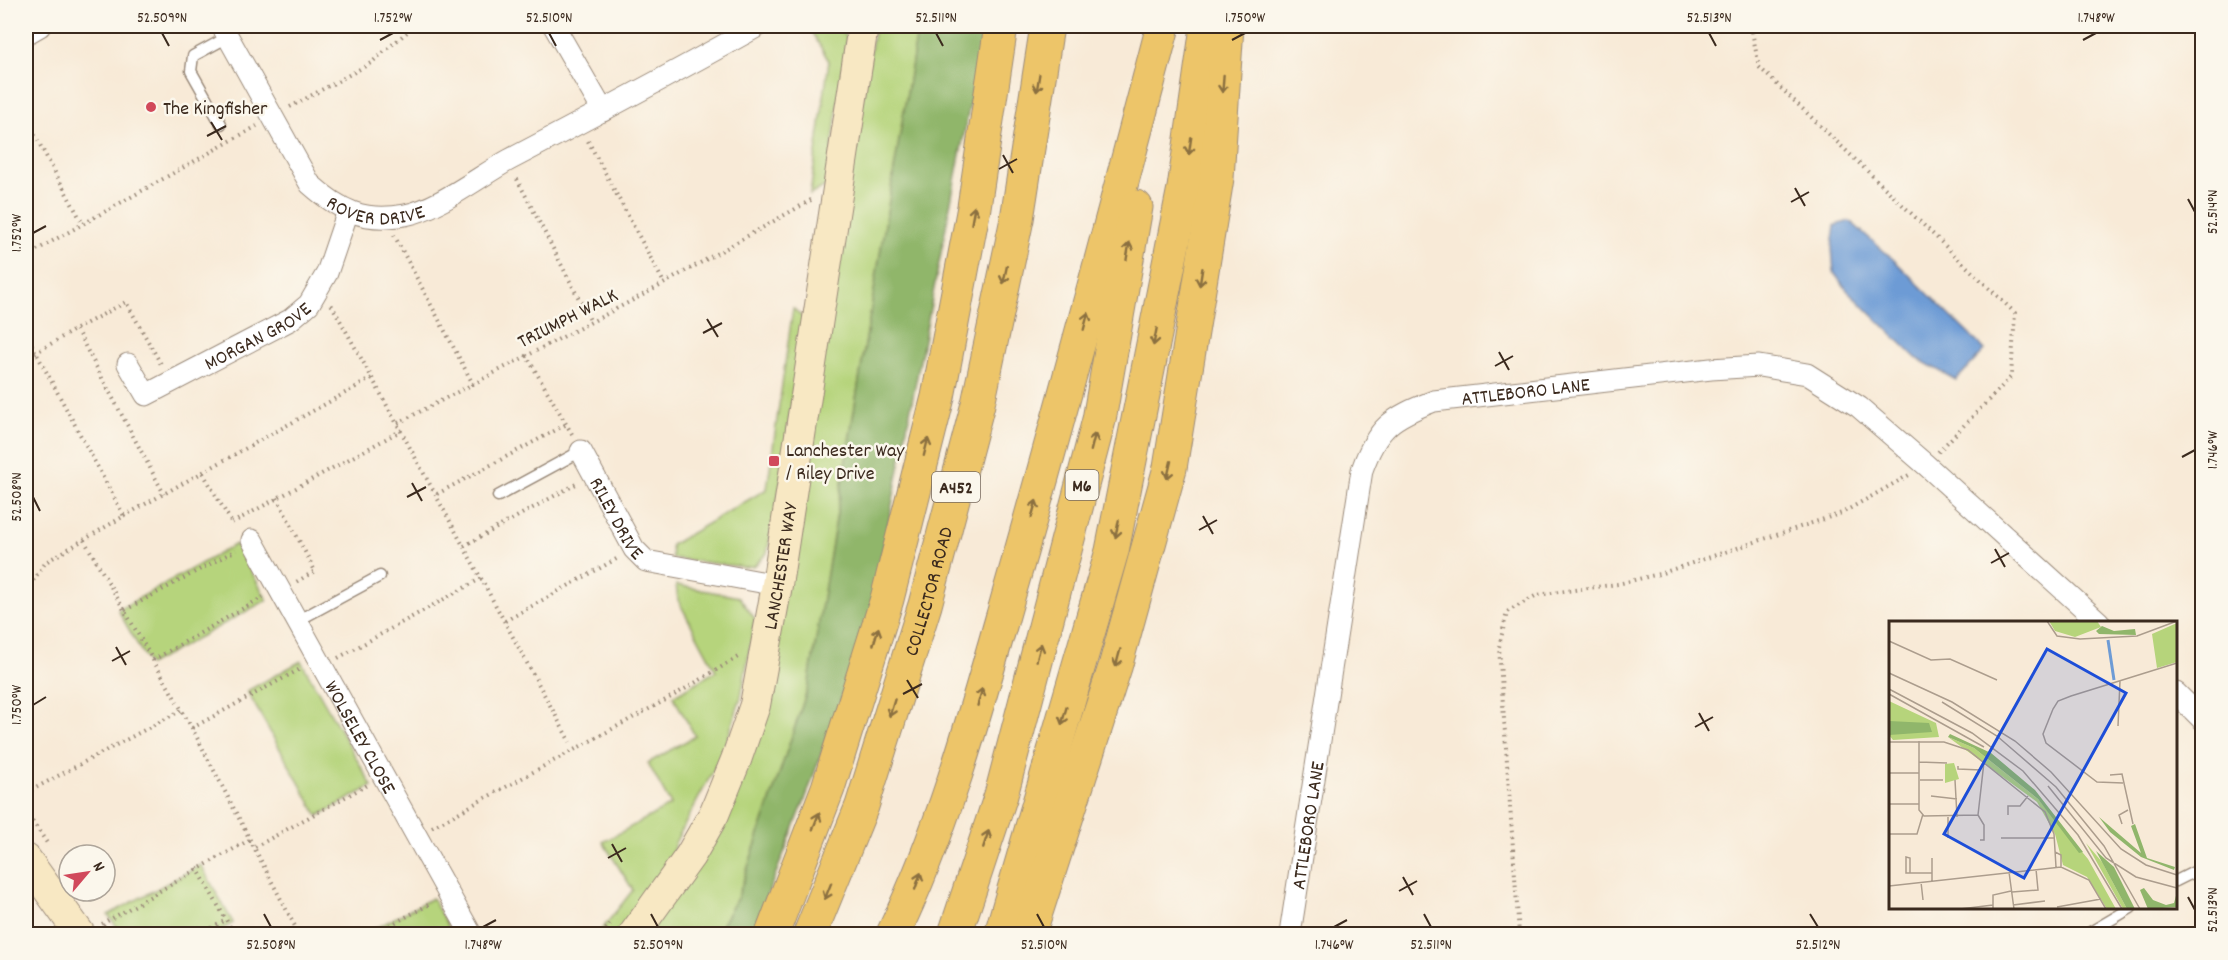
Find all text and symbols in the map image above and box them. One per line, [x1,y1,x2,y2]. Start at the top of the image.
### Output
text: 52.509°N [137,8,187,30]
text: 1.752°W [374,8,413,30]
text: 52.510°N [526,8,572,30]
text: 52.511°N [915,8,957,30]
text: 1.750°W [1225,8,1265,30]
text: 52.513°N [1686,8,1732,30]
text: 1.748°W [2077,8,2115,30]
one-way arrow [1033,73,1044,93]
one-way arrow [1218,73,1229,93]
place label: The Kingfisher [163,96,268,124]
marker: The Kingfisher [144,100,158,114]
one-way arrow [1185,135,1196,155]
street label: ROVER DRIVE [320,190,429,234]
text: 52.514°N [2203,190,2225,234]
one-way arrow [968,206,979,225]
text: 1.752°W [7,213,29,252]
one-way arrow [1123,241,1134,261]
one-way arrow [999,265,1010,285]
one-way arrow [1195,267,1206,287]
street label: TRIUMPH WALK [513,282,623,357]
street label: MORGAN GROVE [200,297,319,379]
one-way arrow [1080,312,1092,331]
one-way arrow [1149,327,1160,347]
street label: ATTLEBORO LANE [1460,372,1591,415]
text: 1.746°W [2203,430,2225,469]
one-way arrow [1088,433,1100,452]
place label: Lanchester Way / Riley Drive [786,438,905,489]
one-way arrow [920,438,932,457]
marker: Lanchester Way / Riley Drive [767,454,781,468]
one-way arrow [1162,460,1174,479]
road number: M6 [1066,470,1098,500]
text: 52.508°N [7,472,29,522]
road number: A452 [932,472,980,502]
street label: RILEY DRIVE [581,473,649,568]
street label: LANCHESTER WAY [758,500,807,632]
one-way arrow [1028,500,1040,519]
one-way arrow [1111,518,1122,538]
street label: COLLECTOR ROAD [899,524,962,660]
inset map [1889,621,2177,909]
one-way arrow [871,627,882,646]
one-way arrow [1034,642,1046,661]
one-way arrow [1112,648,1123,667]
street label: WOLSELEY CLOSE [316,676,401,800]
text: 1.750°W [7,685,29,725]
one-way arrow [975,688,986,707]
one-way arrow [886,698,897,717]
one-way arrow [1058,707,1069,726]
street label: ATTLEBORO LANE [1286,760,1334,892]
one-way arrow [811,812,822,831]
one-way arrow [982,830,993,849]
north arrow [57,843,117,903]
text: N [86,858,110,876]
one-way arrow [913,872,924,891]
one-way arrow [821,882,832,900]
text: 52.513°N [2203,887,2225,933]
text: 52.508°N [246,935,296,957]
text: 1.748°W [464,935,502,957]
text: 52.509°N [633,935,683,957]
text: 52.510°N [1021,935,1067,957]
text: 1.746°W [1315,935,1354,957]
text: 52.511°N [1410,935,1452,957]
text: 52.512°N [1795,935,1841,957]

